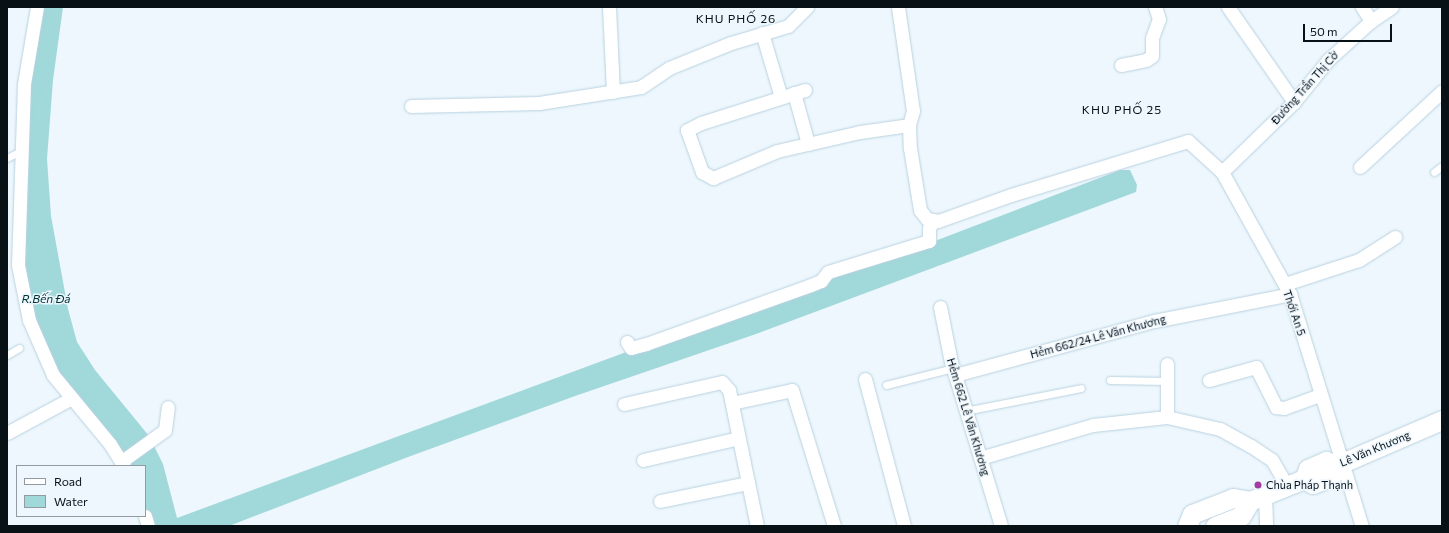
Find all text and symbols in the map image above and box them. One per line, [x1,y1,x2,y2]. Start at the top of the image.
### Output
district label: KHU PHỐ 26 [696,12,776,26]
scale bar [1305,16,1394,42]
text: 50 m [1310,24,1338,38]
street label: Đường Trần Thị Cờ [1269,49,1341,127]
district label: KHU PHỐ 25 [1082,103,1162,117]
street label: Thới An 5 [1280,288,1308,338]
water label: R.Bến Đá [21,292,71,306]
street label: Hẻm 662/24 Lê Văn Khương [1029,313,1167,361]
street label: Hẻm 662 Lê Văn Khương [944,357,992,477]
street label: Lê Văn Khương [1338,428,1412,470]
legend [16,465,146,517]
text: Road [54,474,82,488]
place label: Chùa Pháp Thạnh [1266,478,1353,492]
marker: Chùa Pháp Thạnh [1253,480,1263,490]
text: Water [54,494,88,508]

